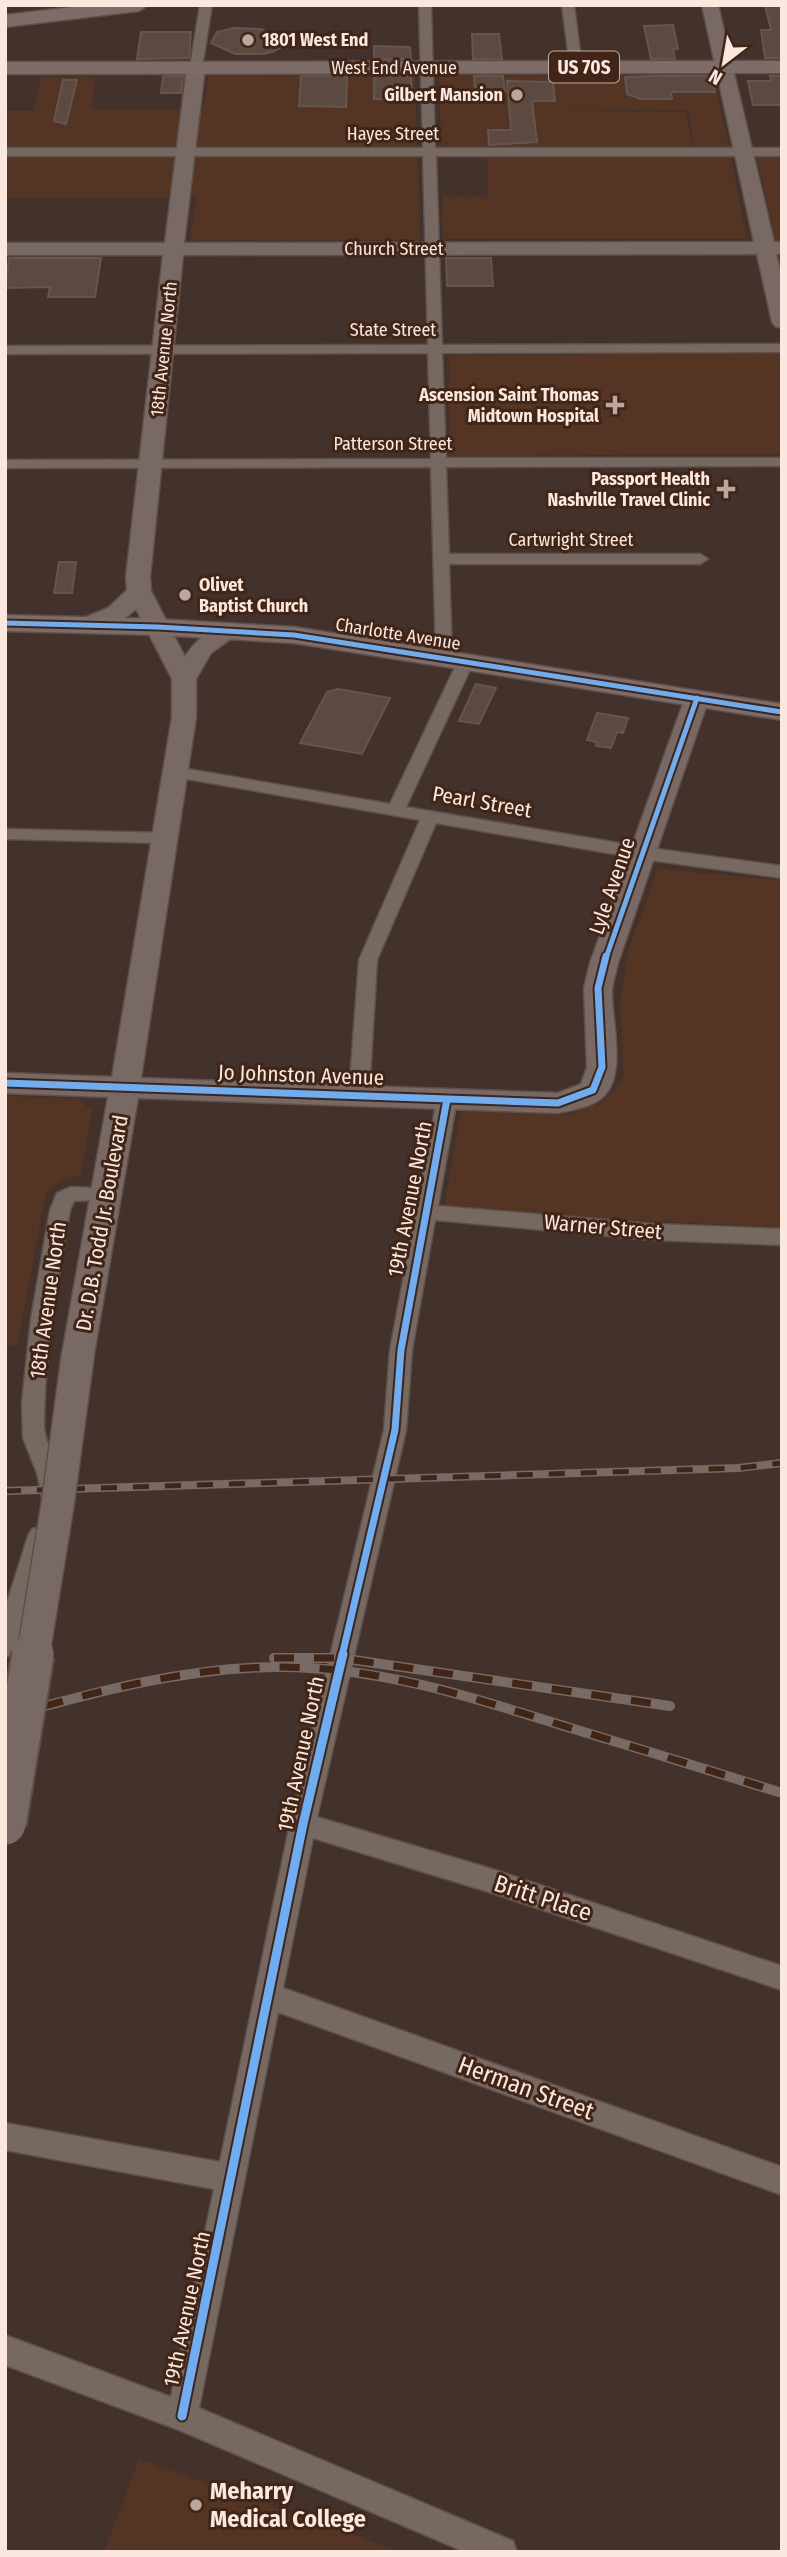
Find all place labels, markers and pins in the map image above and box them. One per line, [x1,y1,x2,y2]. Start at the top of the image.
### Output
place label: 1801 West End [262,29,368,51]
marker: 1801 West End [240,32,256,48]
place label: Gilbert Mansion [384,84,503,106]
marker: Gilbert Mansion [509,87,525,103]
place label: Ascension Saint Thomas Midtown Hospital [418,384,599,427]
marker: Ascension Saint Thomas Midtown Hospital [605,395,625,415]
place label: Passport Health Nashville Travel Clinic [548,468,710,511]
marker: Passport Health Nashville Travel Clinic [716,479,736,499]
place label: Olivet Baptist Church [199,574,308,617]
marker: Olivet Baptist Church [177,587,193,603]
place label: Meharry Medical College [210,2477,366,2533]
marker: Meharry Medical College [188,2497,204,2513]

